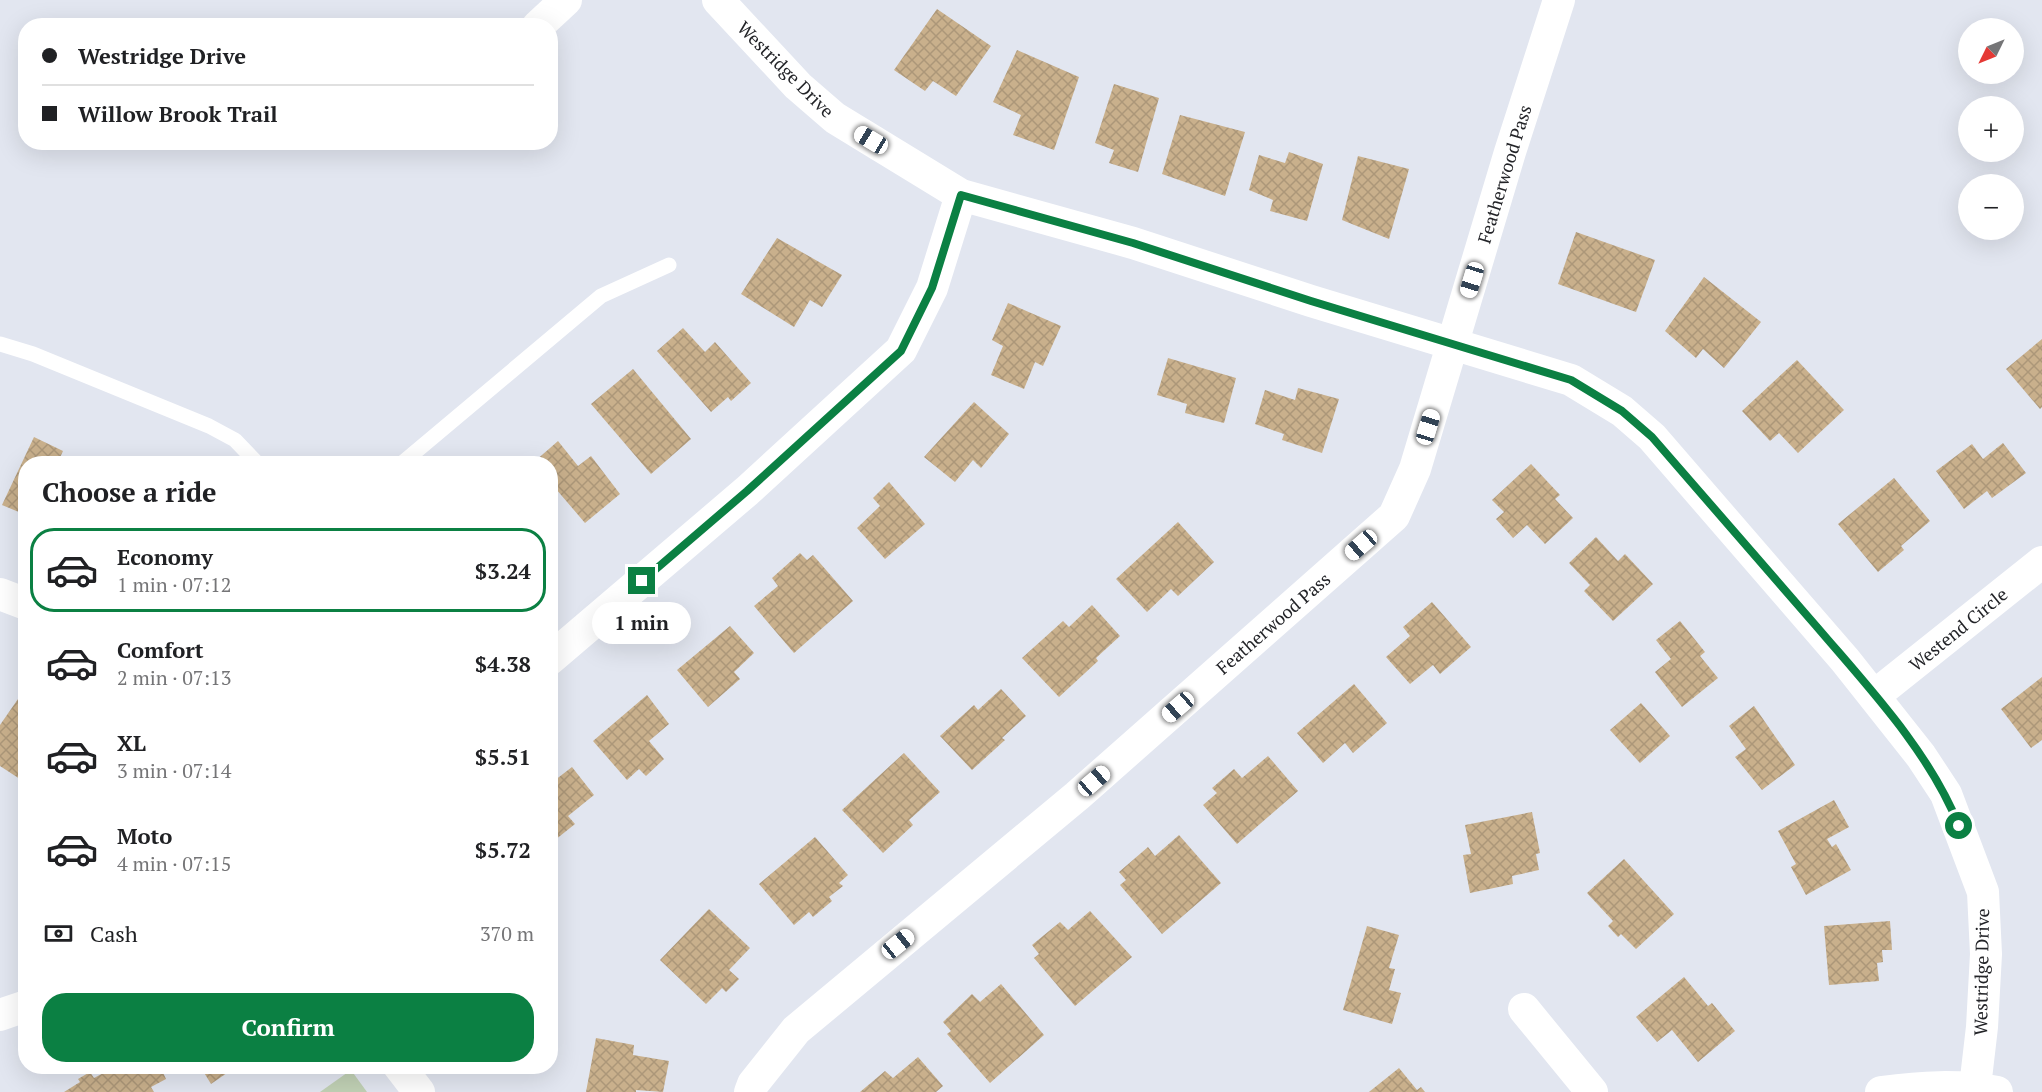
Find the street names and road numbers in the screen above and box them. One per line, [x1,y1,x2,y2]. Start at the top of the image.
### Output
street label: Westridge Drive [732,15,840,123]
street label: Featherwood Pass [1471,102,1537,246]
street label: Featherwood Pass [1211,567,1335,679]
street label: Westend Circle [1904,582,2012,676]
street label: Westridge Drive [1968,908,1994,1036]

